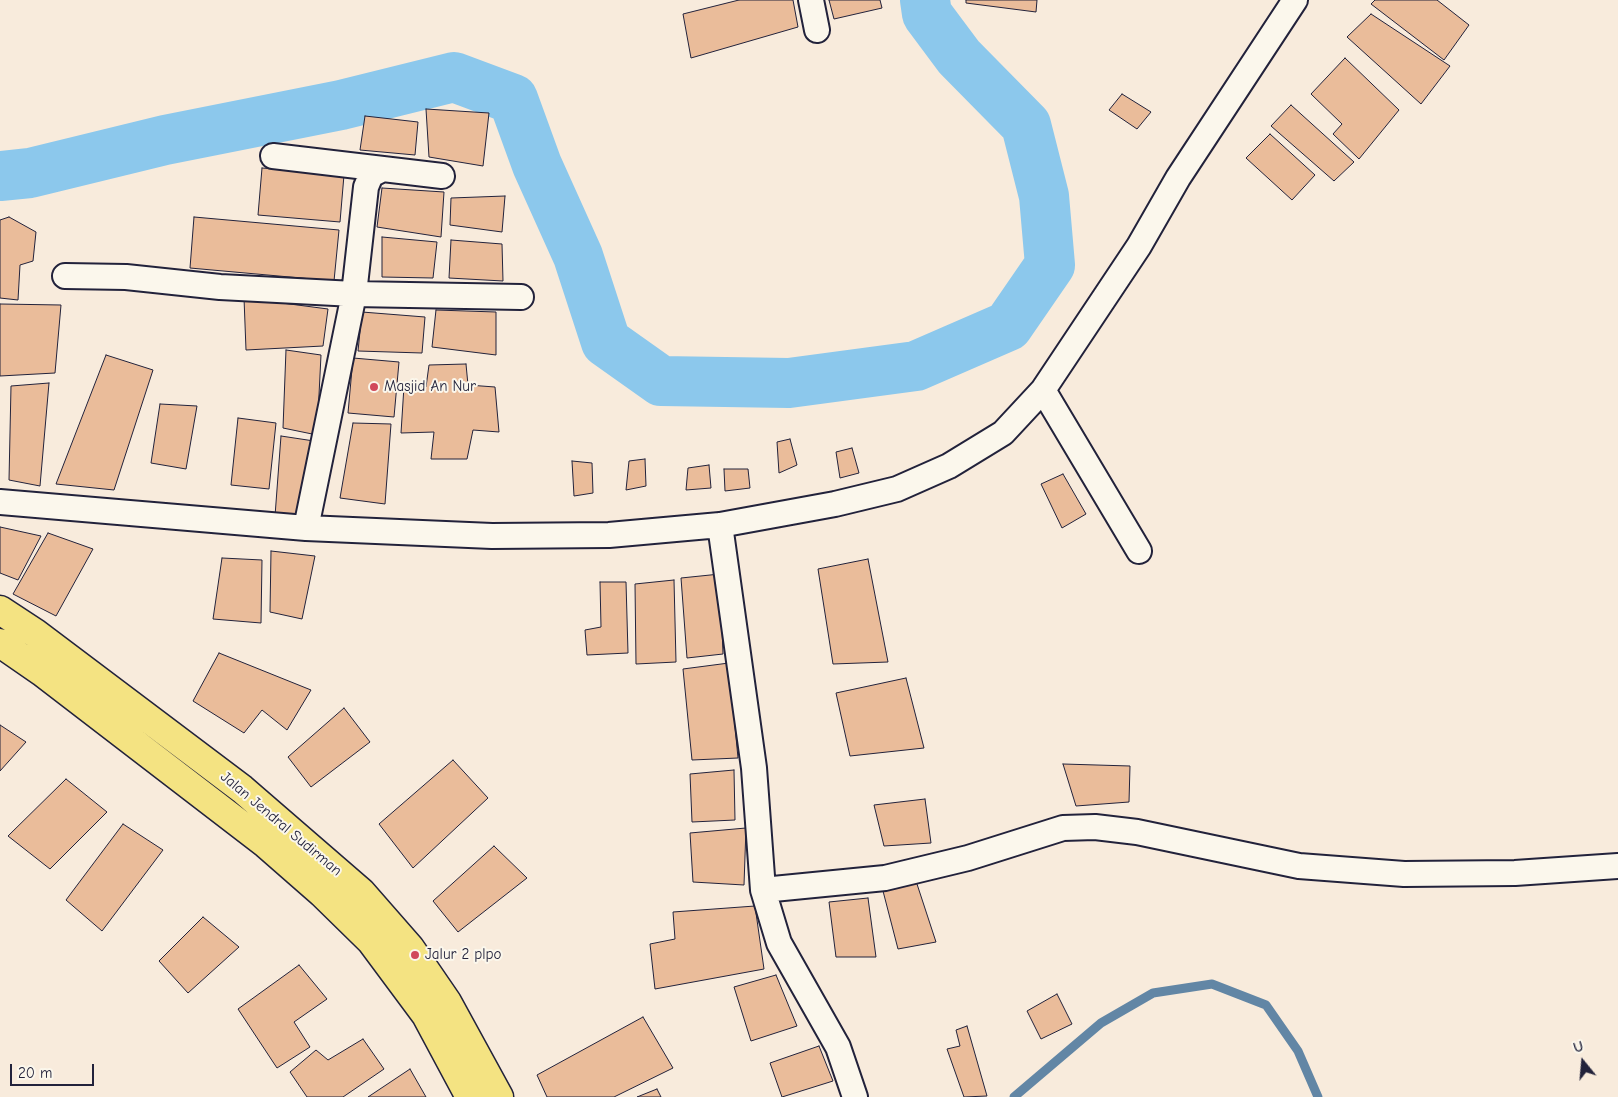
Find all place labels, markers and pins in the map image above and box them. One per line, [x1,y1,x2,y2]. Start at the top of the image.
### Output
place label: Masjid An Nur [384,378,476,396]
marker: Masjid An Nur [368,381,380,393]
place label: Jalur 2 plpo [425,946,502,964]
marker: Jalur 2 plpo [409,949,421,961]

